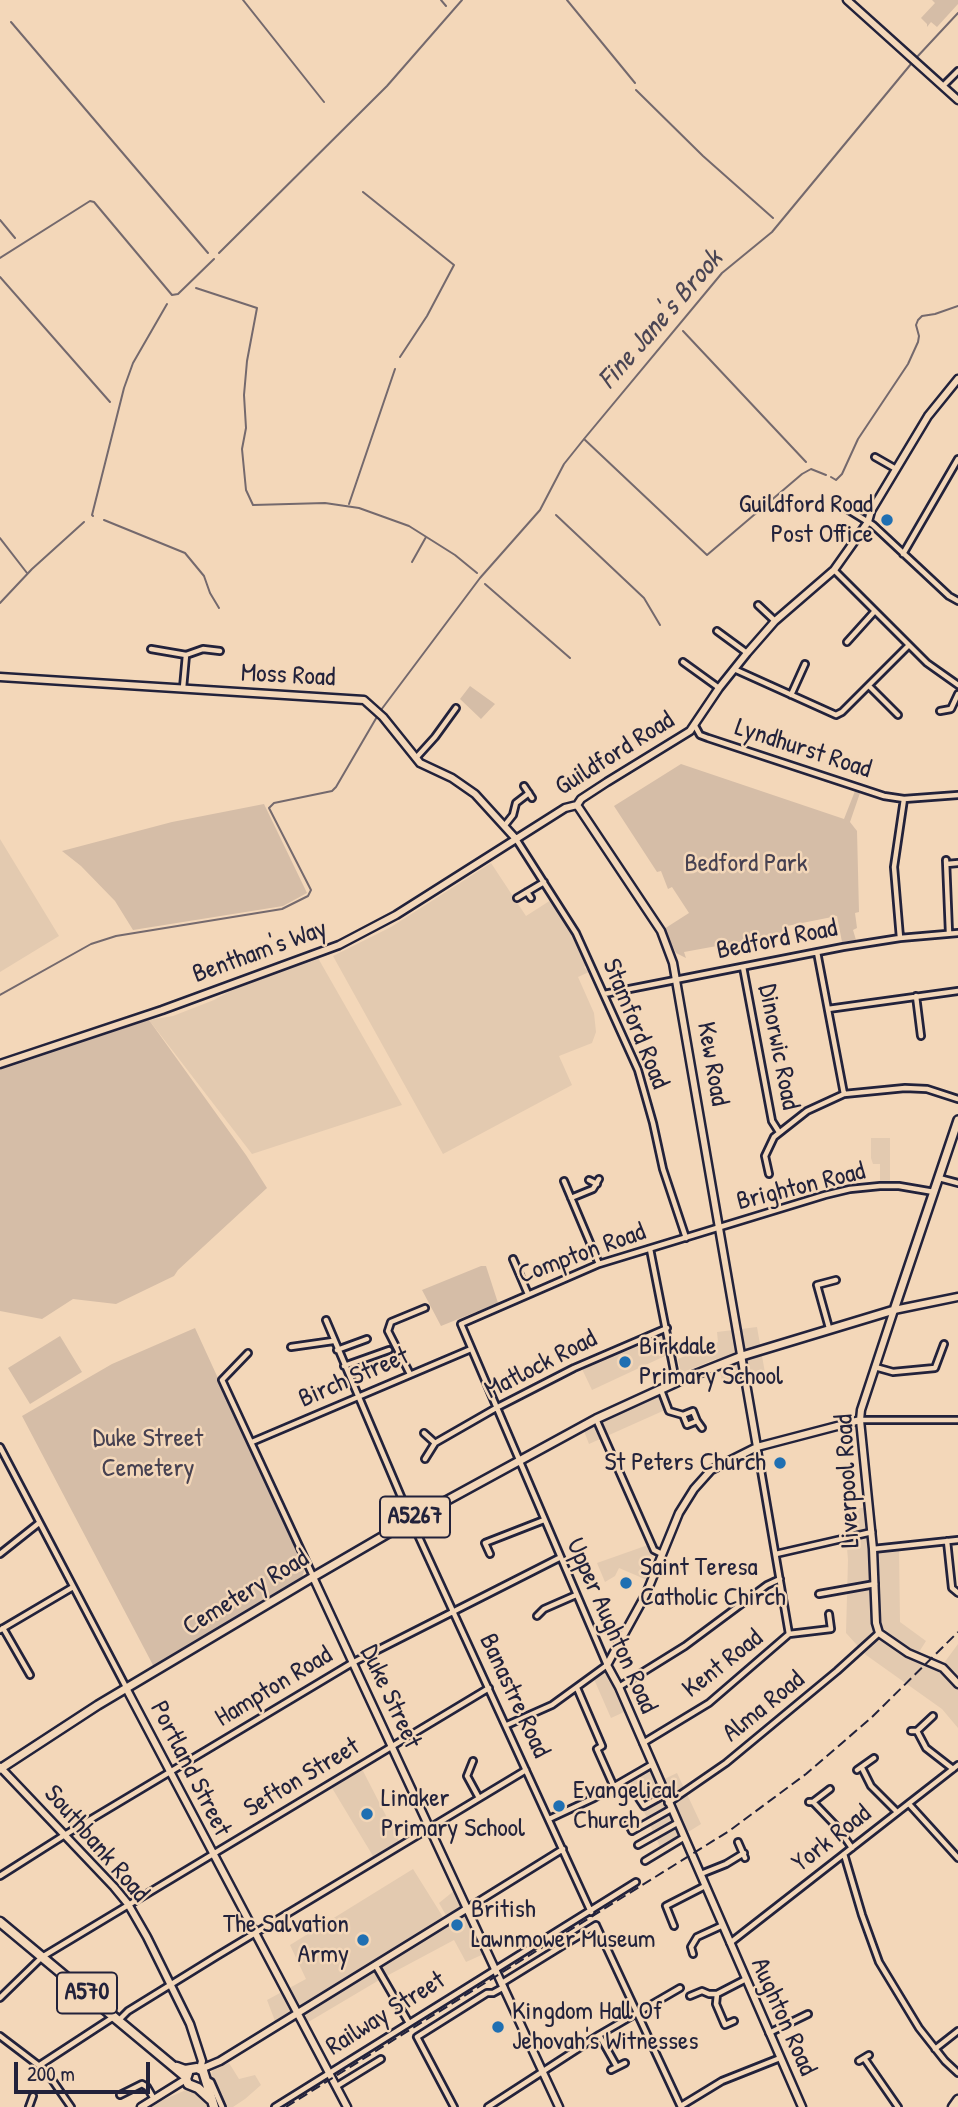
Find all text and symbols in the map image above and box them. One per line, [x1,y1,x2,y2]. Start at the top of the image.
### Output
water label: Fine Jane's Brook [592,244,730,396]
place label: Guildford Road Post Office [739,489,873,550]
marker: Guildford Road Post Office [879,512,895,528]
street label: Moss Road [240,658,336,694]
street label: Guildford Road [550,705,680,803]
street label: Lyndhurst Road [731,712,875,786]
park label: Bedford Park [684,848,808,880]
street label: Bentham's Way [189,913,331,991]
street label: Bedford Road [714,913,840,967]
street label: Stamford Road [595,955,675,1093]
street label: Dinorwic Road [751,982,805,1112]
street label: Kew Road [689,1020,735,1108]
street label: Brighton Road [734,1156,868,1218]
street label: Compton Road [514,1217,650,1291]
street label: Matlock Road [480,1324,602,1406]
place label: Birkdale Primary School [639,1331,783,1392]
street label: Birch Street [294,1341,414,1415]
marker: Birkdale Primary School [617,1354,633,1370]
street label: Liverpool Road [829,1413,867,1549]
park label: Duke Street Cemetery [93,1423,203,1484]
place label: St Peters Church [604,1447,766,1479]
marker: St Peters Church [772,1455,788,1471]
road number: A5267 [380,1497,450,1538]
street label: Upper Aughton Road [558,1534,664,1718]
street label: Cemetery Road [177,1543,315,1643]
place label: Saint Teresa Catholic Chirch [640,1552,786,1614]
marker: Saint Teresa Catholic Chirch [618,1575,634,1591]
street label: Kent Road [677,1623,769,1705]
street label: Banastre Road [472,1629,556,1763]
street label: Hampton Road [210,1640,338,1734]
street label: Duke Street [353,1640,427,1754]
street label: Alma Road [717,1665,811,1749]
street label: Portland Street [143,1696,237,1842]
street label: Sefton Street [239,1731,365,1825]
place label: Evangelical Church [573,1775,679,1837]
street label: Southbank Road [37,1779,155,1909]
place label: Linaker Primary School [381,1783,525,1844]
marker: Evangelical Church [551,1798,567,1814]
street label: York Road [786,1799,878,1879]
marker: Linaker Primary School [359,1806,375,1822]
place label: British Lawnmower Museum [471,1894,655,1955]
place label: The Salvation Army [223,1909,349,1970]
marker: British Lawnmower Museum [449,1917,465,1933]
marker: The Salvation Army [355,1932,371,1948]
street label: Aughton Road [743,1953,823,2081]
street label: Railway Street [321,1965,451,2063]
road number: A570 [57,1972,117,2014]
place label: Kingdom Hall Of Jehovah's Witnesses [512,1996,698,2058]
marker: Kingdom Hall Of Jehovah's Witnesses [490,2019,506,2035]
scale bar [18,2048,154,2092]
text: 200 m [27,2059,75,2088]

